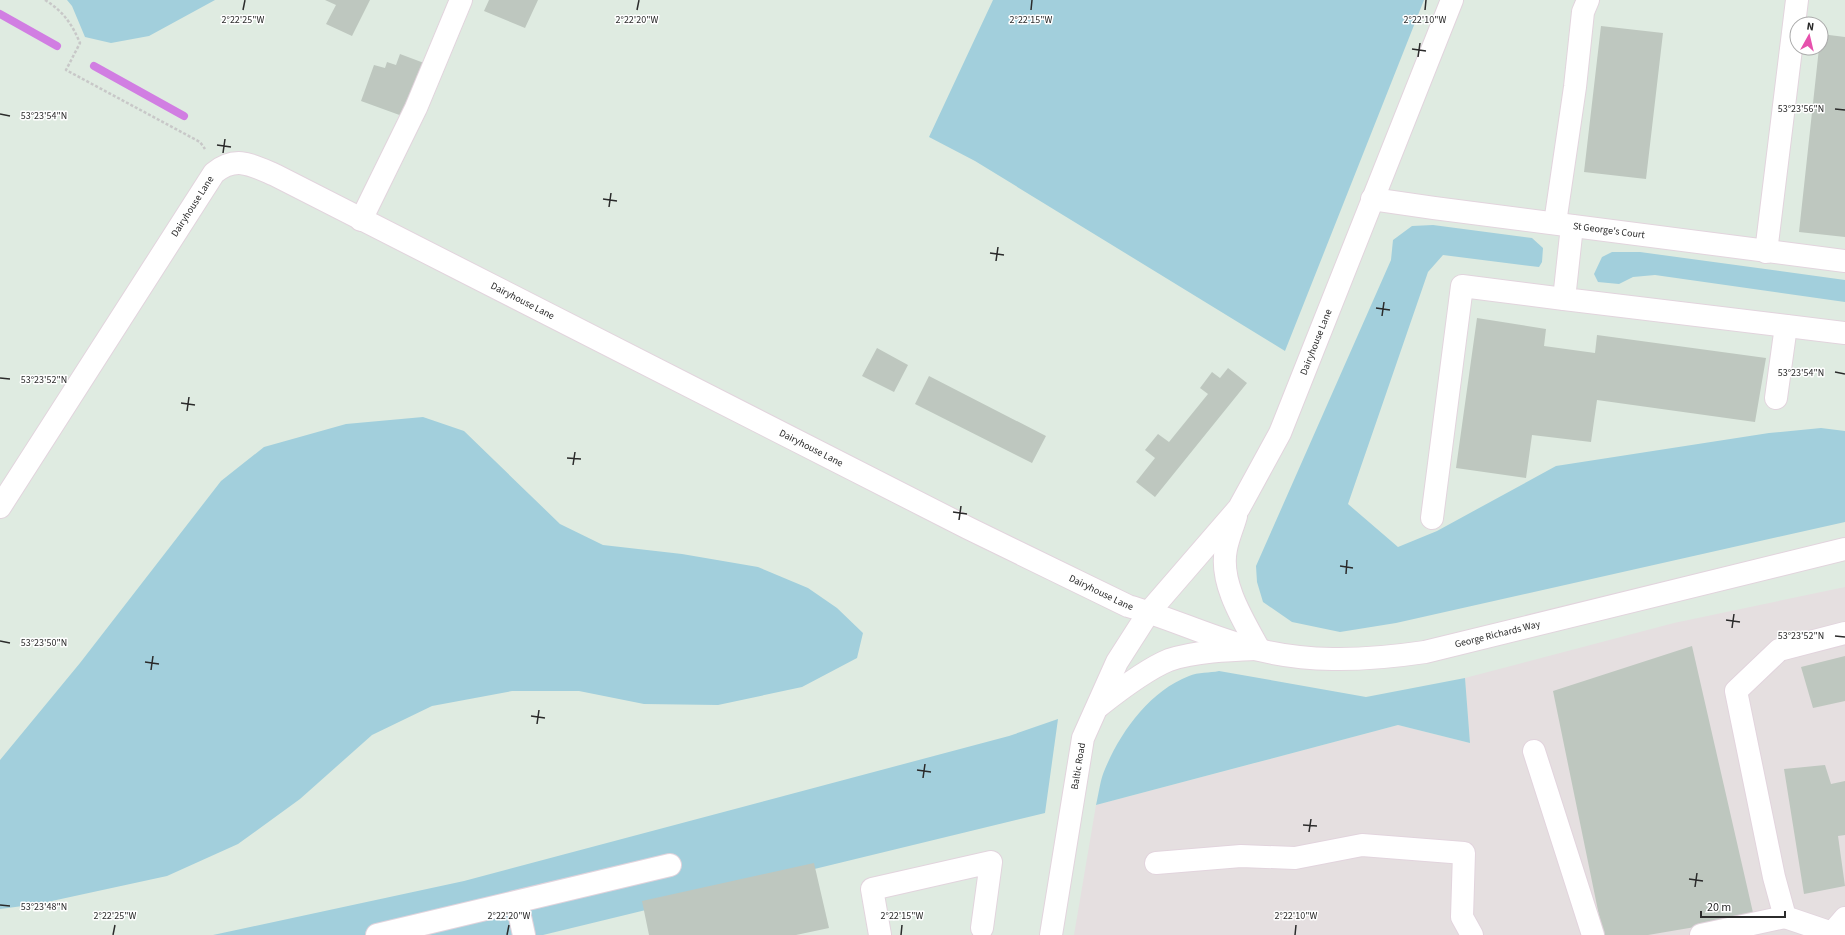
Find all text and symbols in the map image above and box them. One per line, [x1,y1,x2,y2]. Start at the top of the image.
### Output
text: 2°22'25"W [222,13,265,27]
text: 2°22'20"W [616,13,659,27]
text: 2°22'15"W [1010,13,1053,27]
text: 2°22'10"W [1404,13,1447,27]
north arrow [1789,16,1829,56]
text: N [1806,19,1815,35]
text: 53°23'56"N [1778,102,1824,116]
text: 53°23'54"N [21,109,67,123]
street label: Dairyhouse Lane [168,173,217,240]
street label: St George's Court [1572,219,1646,242]
street label: Dairyhouse Lane [488,279,557,323]
street label: Dairyhouse Lane [1297,307,1336,377]
text: 53°23'54"N [1778,366,1824,380]
text: 53°23'52"N [21,373,67,387]
street label: Dairyhouse Lane [777,426,846,470]
street label: Dairyhouse Lane [1067,571,1135,614]
street label: George Richards Way [1453,617,1542,651]
text: 53°23'52"N [1778,629,1824,643]
text: 53°23'50"N [21,636,67,650]
street label: Baltic Road [1068,742,1089,791]
scale bar [1701,893,1785,919]
text: 20 m [1707,899,1731,916]
text: 53°23'48"N [21,900,67,914]
text: 2°22'25"W [94,909,137,923]
text: 2°22'20"W [488,909,531,923]
text: 2°22'15"W [881,909,924,923]
text: 2°22'10"W [1275,909,1318,923]

